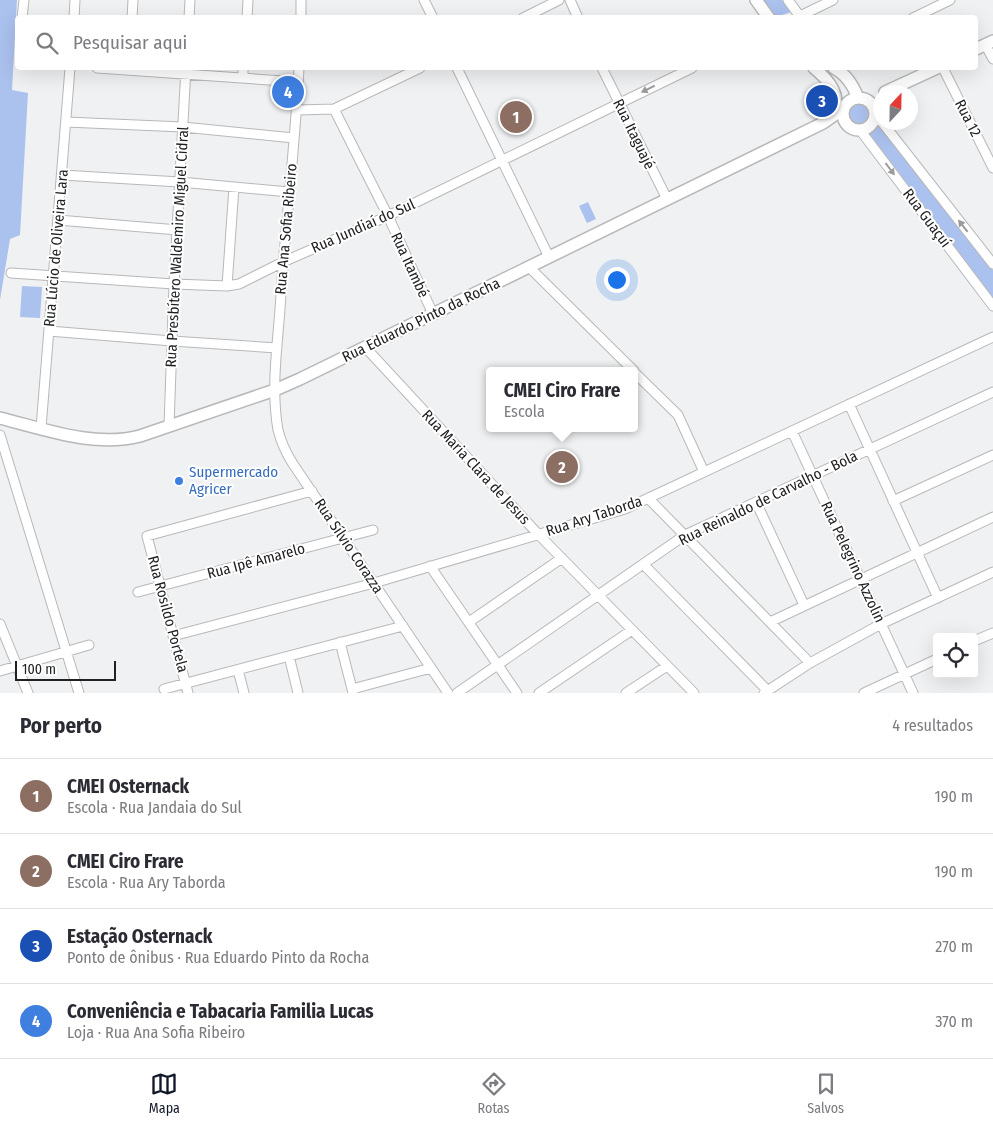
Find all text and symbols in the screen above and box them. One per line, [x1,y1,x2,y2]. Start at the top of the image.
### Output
search box [15,15,978,70]
icon: search [33,29,61,57]
text: Pesquisar aqui [73,31,187,54]
pin: 4 [272,73,304,111]
pin: 3 [806,82,838,120]
one-way arrow [641,85,656,93]
north arrow [873,85,918,130]
street label: Rua Itaguajé [609,96,659,172]
street label: Rua 12 [951,96,985,140]
pin: 1 [500,98,532,136]
street label: Rua Presbítero Waldemiro Miguel Cidral [162,126,192,368]
one-way arrow [884,162,895,175]
street label: Rua Ana Sofia Ribeiro [271,163,301,295]
street label: Rua Lúcio de Oliveira Lara [40,168,72,328]
street label: Rua Guaçuí [899,185,955,251]
street label: Rua Jundiaí do Sul [308,195,418,257]
one-way arrow [957,220,968,233]
street label: Rua Itambé [387,230,433,300]
your location [604,267,630,293]
street label: Rua Eduardo Pinto da Rocha [339,274,503,366]
popup [486,367,638,432]
text: CMEI Ciro Frare [504,379,620,402]
text: Escola [504,402,545,421]
street label: Rua Maria Clara de Jesus [418,406,534,528]
street label: Rua Reinaldo de Carvalho - Bola [676,447,860,549]
pin: 2 [546,448,578,486]
place label: Supermercado Agricer [189,463,278,498]
marker: Supermercado Agricer [173,475,185,487]
street label: Rua Ary Taborda [544,492,644,540]
street label: Rua Sílvio Corazza [311,495,387,597]
street label: Rua Pelegrino Azzolin [817,499,889,625]
street label: Rua Ipê Amarelo [205,539,307,583]
street label: Rua Rosildo Portela [144,554,192,674]
map controls [933,633,978,678]
button: locate [933,633,978,678]
scale bar [15,658,116,681]
text: 100 m [22,661,56,678]
text: Por perto [20,713,102,739]
text: 4 resultados [892,716,973,735]
text: CMEI Osternack [67,775,189,798]
text: 1 [33,787,39,806]
text: 190 m [935,787,973,806]
text: Escola · Rua Jandaia do Sul [67,798,242,817]
text: CMEI Ciro Frare [67,850,184,873]
text: 2 [32,862,40,881]
text: 190 m [935,862,973,881]
text: Escola · Rua Ary Taborda [67,873,226,892]
text: Estação Osternack [67,925,212,948]
text: 3 [32,937,40,956]
text: 270 m [935,937,973,956]
text: Ponto de ônibus · Rua Eduardo Pinto da Rocha [67,948,369,967]
text: Conveniência e Tabacaria Familia Lucas [67,1000,374,1023]
text: 4 [32,1012,40,1031]
text: 370 m [935,1012,973,1031]
text: Loja · Rua Ana Sofia Ribeiro [67,1023,245,1042]
tab: Mapa [149,1070,180,1117]
tab: Rotas [478,1070,510,1117]
tab: Salvos [807,1070,844,1117]

